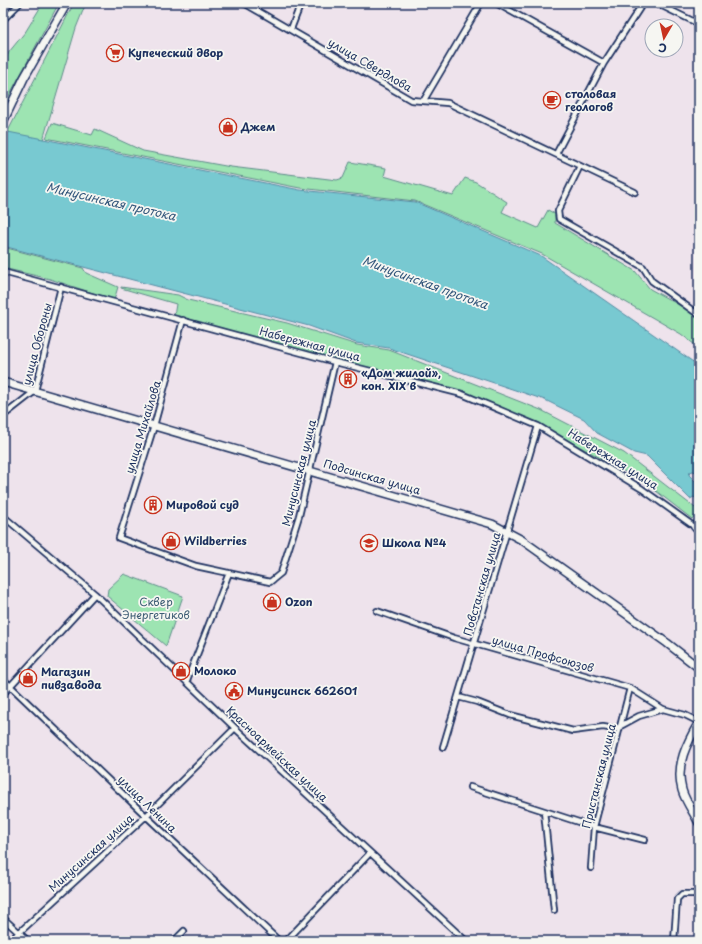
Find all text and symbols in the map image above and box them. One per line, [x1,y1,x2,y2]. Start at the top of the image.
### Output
north arrow [644,18,684,58]
street label: улица Свердлова [325,34,416,96]
text: С [657,39,668,57]
supermarket icon: Купеческий двор [105,43,125,63]
place label: Купеческий двор [128,44,223,61]
place label: столовая геологов [565,85,616,115]
cafe icon: столовая геологов [542,90,562,110]
shop icon: Джем [218,117,238,137]
place label: Джем [240,118,275,135]
water label: Минусинская протока [45,177,178,225]
water label: Минусинская протока [360,251,491,313]
street label: улица Обороны [17,301,56,387]
street label: Набережная улица [258,322,362,365]
place label: «Дом жилой», кон. ХIХ в [361,364,441,394]
building icon: «Дом жилой», кон. ХIХ в [338,369,358,389]
street label: улица Михайлова [120,378,165,476]
street label: Минусинская улица [277,418,320,528]
street label: Набережная улица [565,424,662,493]
street label: Подсинская улица [322,455,423,499]
building icon: Мировой суд [143,495,163,515]
place label: Мировой суд [166,496,239,513]
street label: Повстанская улица [459,530,504,638]
shop icon: Wildberries [161,531,181,551]
place label: Wildberries [184,532,247,549]
school or university icon: Школа №4 [359,533,379,553]
place label: Школа №4 [382,534,447,551]
shop icon: Ozon [262,592,282,612]
park label: Сквер Энергетиков [122,593,190,623]
place label: Ozon [285,593,313,610]
street label: улица Профсоюзов [490,631,596,676]
shop icon: Молоко [171,661,191,681]
place label: Молоко [194,662,237,679]
place label: Магазин пивзавода [41,663,102,693]
shop icon: Магазин пивзавода [18,668,38,688]
public building icon: Минусинск 662601 [224,681,244,701]
place label: Минусинск 662601 [247,682,357,699]
street label: Красноармейская улица [223,702,332,805]
street label: Пристанская улица [577,722,620,830]
street label: улица Ленина [114,771,181,836]
street label: Минусинская улица [44,810,137,896]

